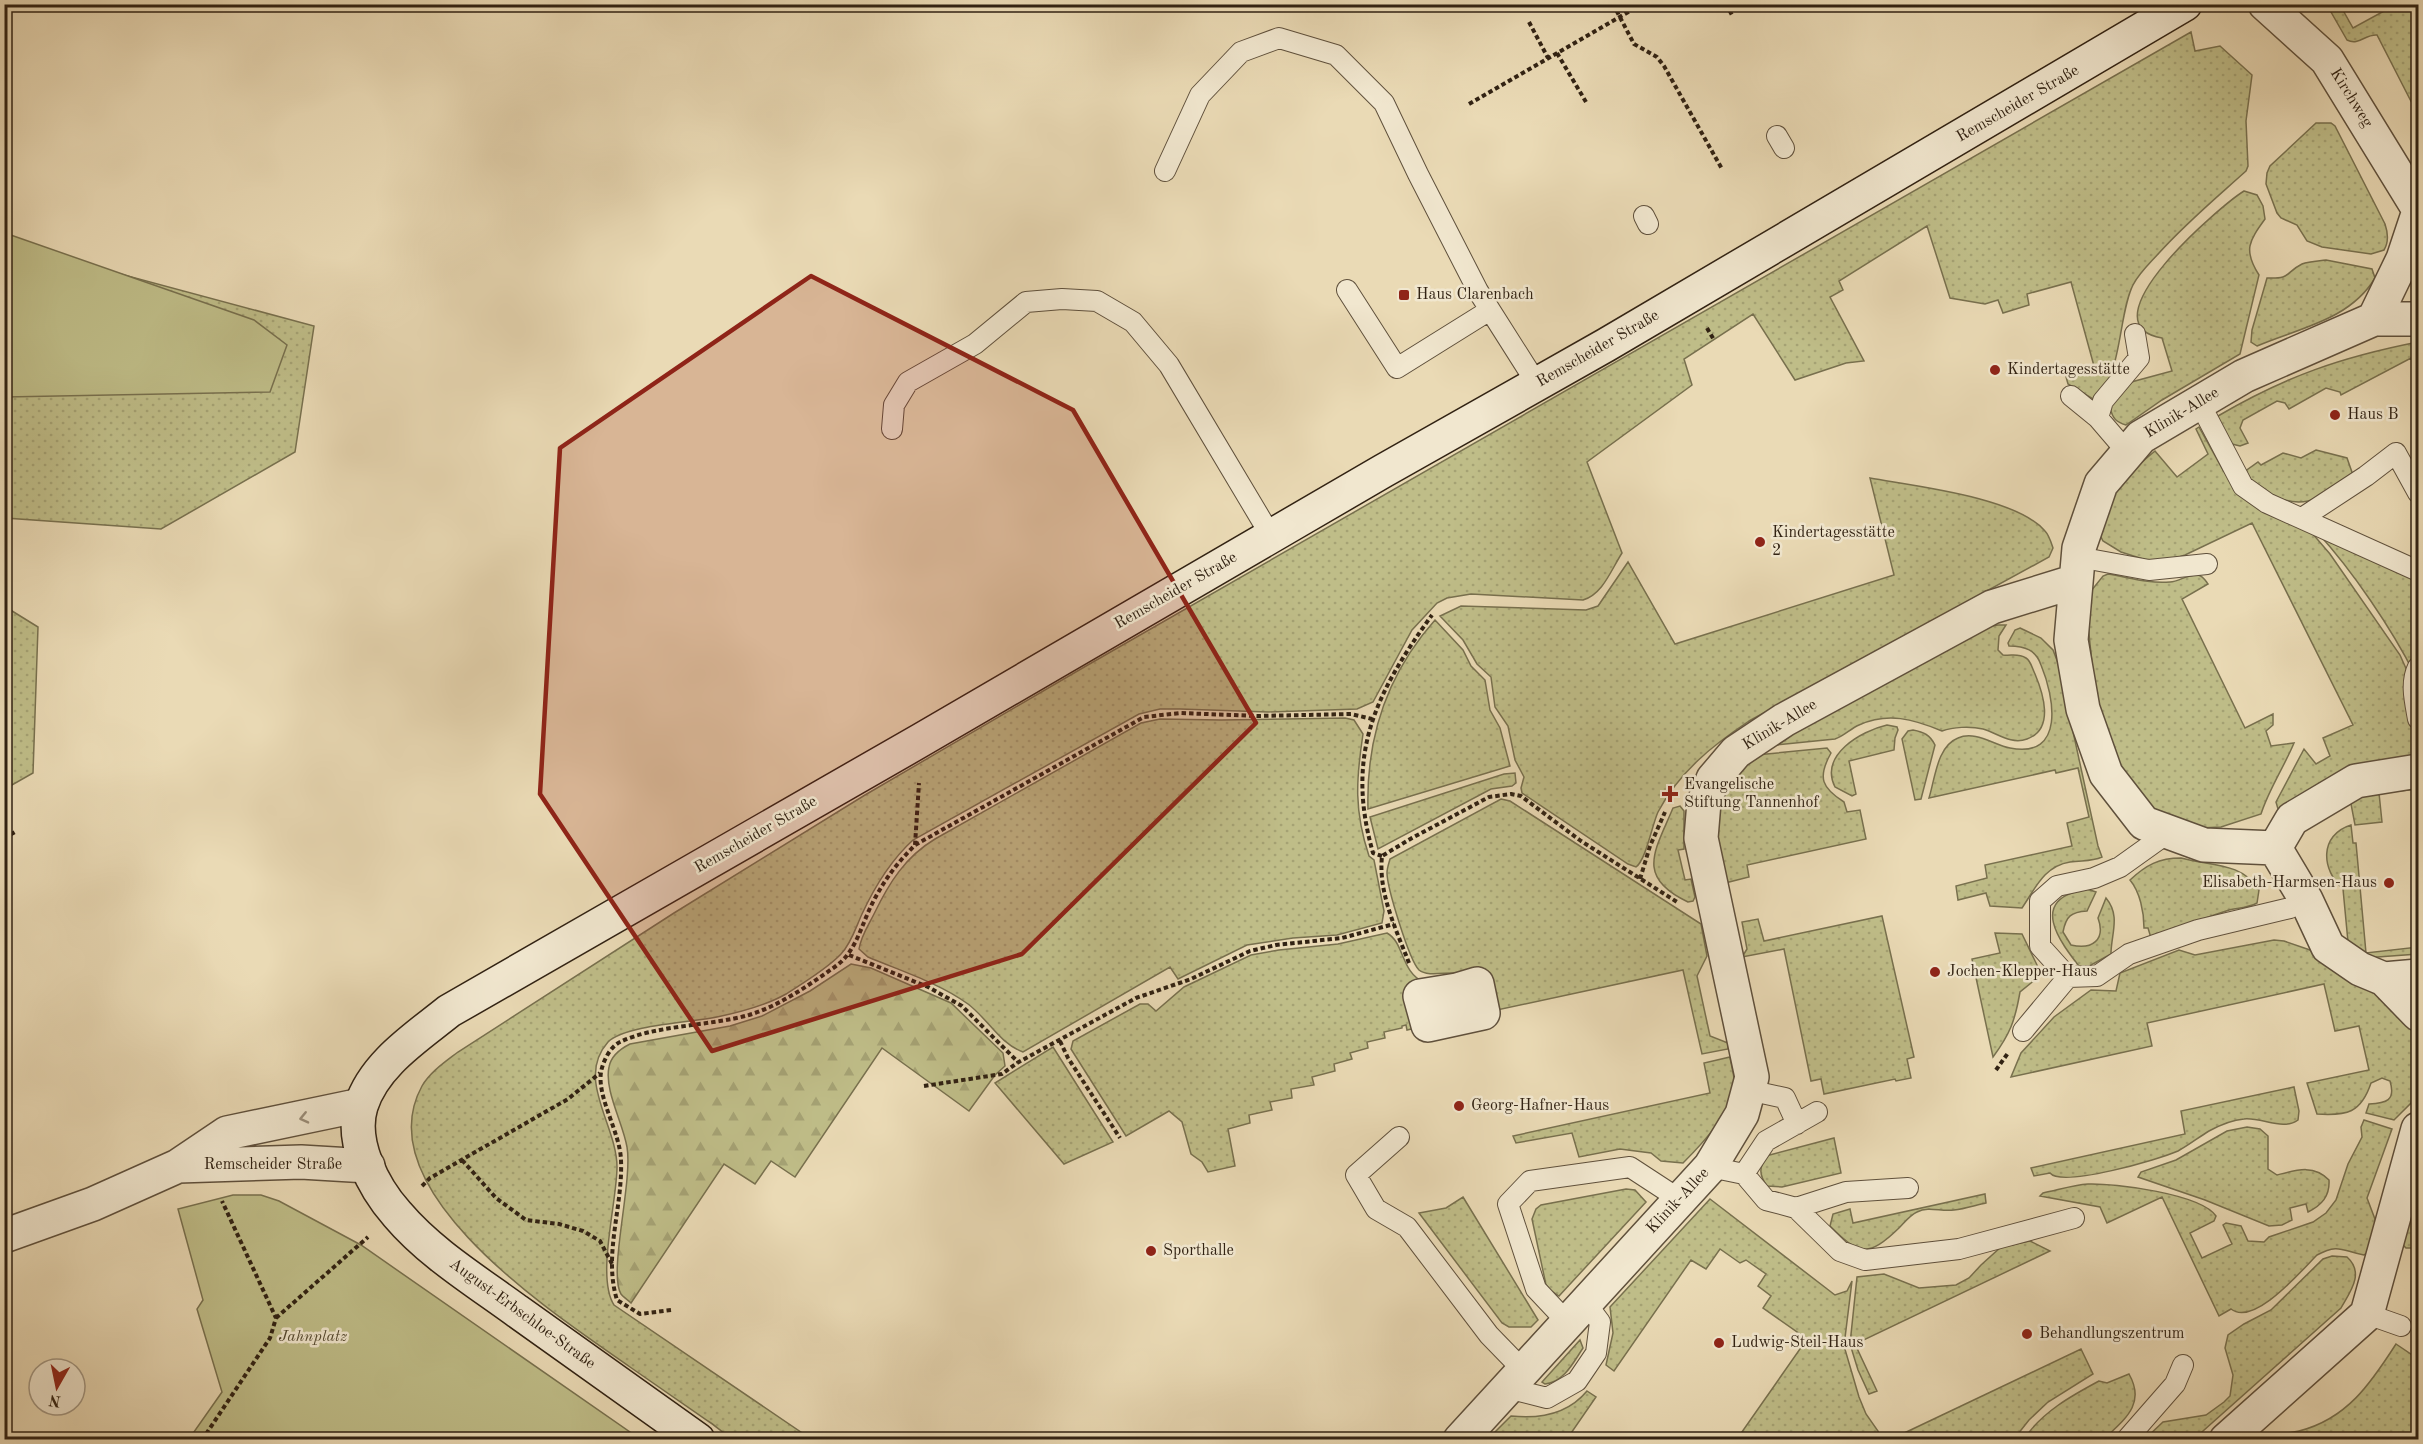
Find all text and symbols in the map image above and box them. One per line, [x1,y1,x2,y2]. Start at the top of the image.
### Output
street label: Remscheider Straße [1954,62,2082,146]
street label: Kirchweg [2327,66,2376,131]
place label: Haus Clarenbach [1416,287,1534,303]
marker: Haus Clarenbach [1397,288,1411,302]
street label: Remscheider Straße [1534,307,1662,391]
place label: Kindertagesstätte [2007,362,2130,378]
marker: Kindertagesstätte [1988,363,2002,377]
street label: Klinik-Allee [2142,385,2222,441]
place label: Haus B [2347,407,2399,423]
marker: Haus B [2328,408,2342,422]
place label: Kindertagesstätte 2 [1772,525,1895,559]
marker: Kindertagesstätte 2 [1753,535,1767,549]
street label: Remscheider Straße [1112,549,1240,633]
street label: Klinik-Allee [1740,697,1820,753]
place label: Evangelische Stiftung Tannenhof [1684,777,1819,811]
marker: Evangelische Stiftung Tannenhof [1661,785,1679,803]
street label: Remscheider Straße [692,793,820,877]
place label: Elisabeth-Harmsen-Haus [2202,875,2377,891]
marker: Elisabeth-Harmsen-Haus [2382,876,2396,890]
place label: Jochen-Klepper-Haus [1947,964,2097,980]
marker: Jochen-Klepper-Haus [1928,965,1942,979]
place label: Georg-Hafner-Haus [1471,1098,1609,1114]
marker: Georg-Hafner-Haus [1452,1099,1466,1113]
one-way arrow [299,1111,309,1124]
street label: Remscheider Straße [204,1157,342,1173]
street label: Klinik-Allee [1644,1165,1712,1237]
place label: Sporthalle [1163,1243,1234,1259]
marker: Sporthalle [1144,1244,1158,1258]
street label: August-Erbschloe-Straße [446,1256,598,1372]
place label: Behandlungszentrum [2039,1326,2185,1342]
marker: Behandlungszentrum [2020,1327,2034,1341]
park label: Jahnplatz [279,1329,347,1345]
place label: Ludwig-Steil-Haus [1731,1335,1863,1351]
marker: Ludwig-Steil-Haus [1712,1336,1726,1350]
north arrow [27,1357,87,1417]
text: N [47,1391,62,1409]

